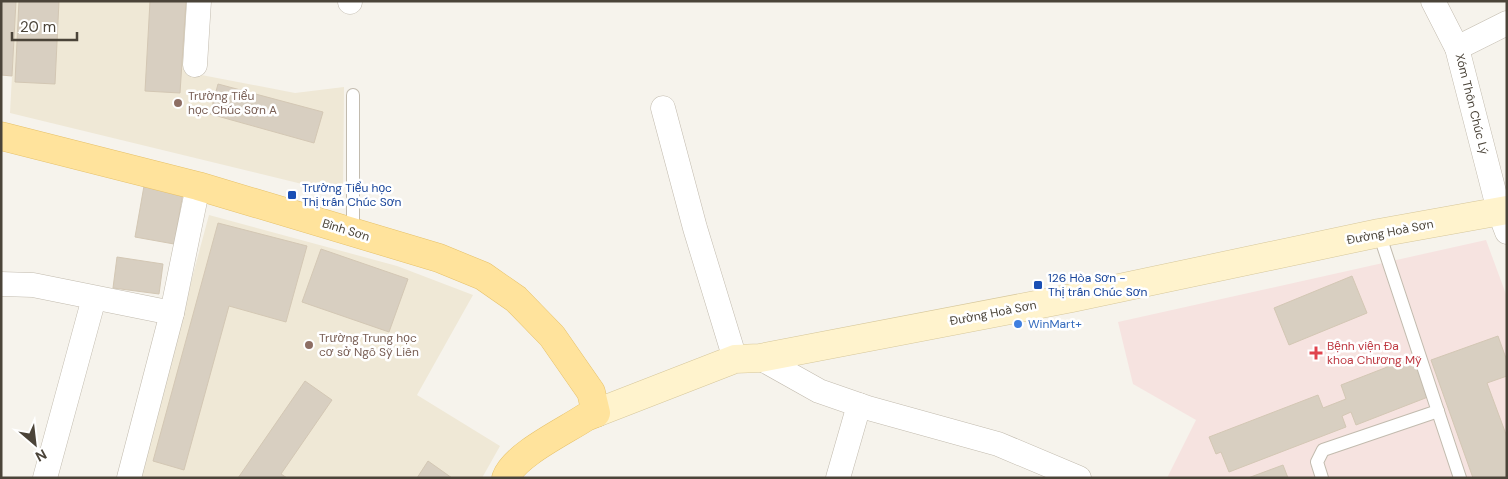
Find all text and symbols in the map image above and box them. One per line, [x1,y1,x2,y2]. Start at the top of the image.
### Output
scale bar [12,10,78,42]
text: 20 m [20,17,56,37]
street label: Xóm Thôn Chúc Lý [1452,52,1492,156]
place label: Trường Tiểu học Chúc Sơn A [188,88,277,118]
marker: Trường Tiểu học Chúc Sơn A [172,97,184,109]
place label: Trường Tiểu học Thị trấn Chúc Sơn [302,180,402,210]
marker: Trường Tiểu học Thị trấn Chúc Sơn [286,189,298,201]
street label: Bình Sơn [320,215,372,245]
street label: Đường Hoà Sơn [1345,216,1435,248]
place label: 126 Hòa Sơn - Thị trấn Chúc Sơn [1048,270,1148,300]
marker: 126 Hòa Sơn - Thị trấn Chúc Sơn [1032,279,1044,291]
street label: Đường Hoà Sơn [948,297,1038,329]
place label: WinMart+ [1028,316,1082,332]
marker: WinMart+ [1012,318,1024,330]
place label: Trường Trung học cơ sở Ngô Sỹ Liên [319,330,419,360]
place label: Bệnh viện Đa khoa Chương Mỹ [1327,338,1422,368]
marker: Trường Trung học cơ sở Ngô Sỹ Liên [303,339,315,351]
marker: Bệnh viện Đa khoa Chương Mỹ [1309,346,1323,360]
north arrow [10,419,60,469]
text: N [32,445,50,466]

